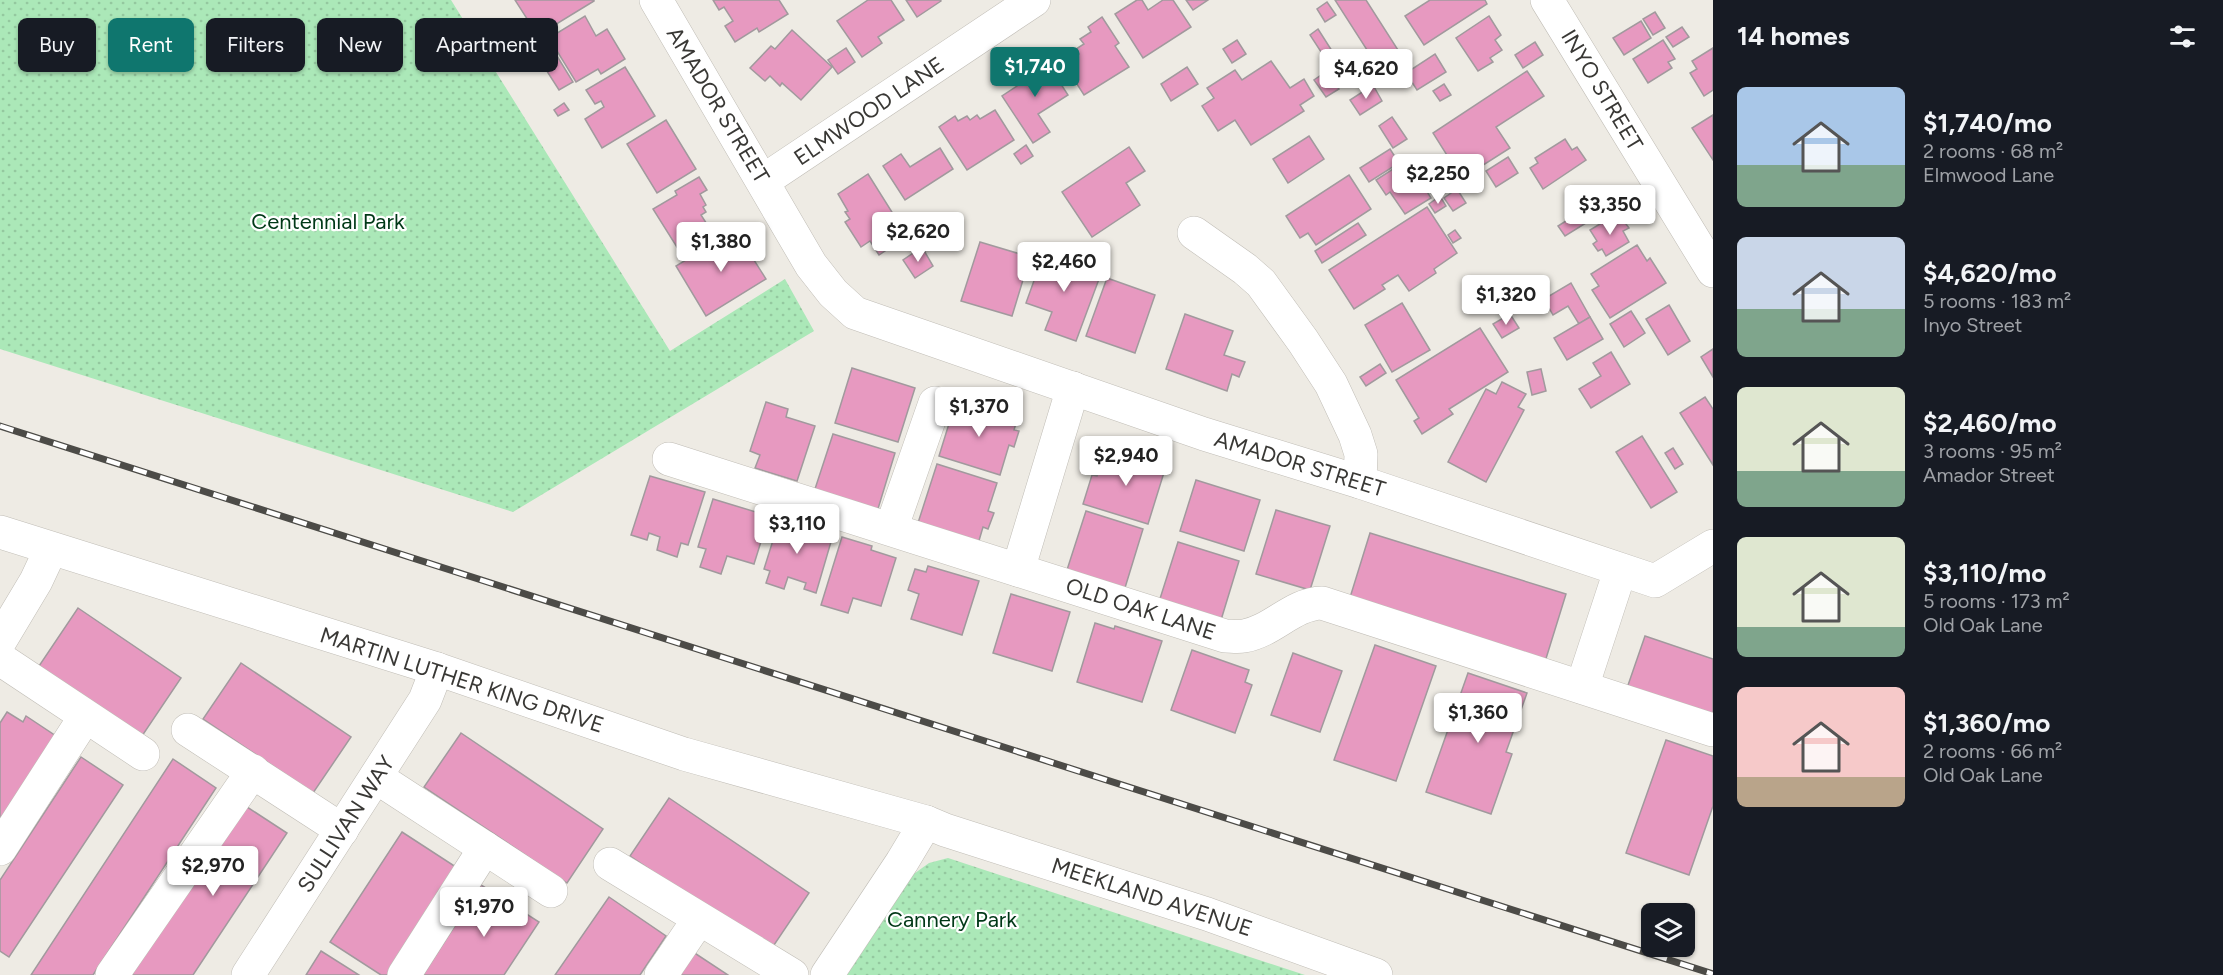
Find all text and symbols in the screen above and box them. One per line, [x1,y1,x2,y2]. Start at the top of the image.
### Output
chip: Buy [18,18,96,72]
chip: Rent [108,18,194,72]
chip: Filters [206,18,305,72]
chip: New [317,18,403,72]
chip: Apartment [415,18,558,72]
text: 14 homes [1737,20,1850,52]
icon: filters [2166,20,2199,53]
street label: AMADOR STREET [661,22,775,188]
street label: INYO STREET [1555,25,1649,155]
pin: $1,740 [986,47,1084,98]
pin: $4,620 [1317,49,1415,100]
street label: ELMWOOD LANE [789,51,949,171]
text: $1,740 [1004,54,1066,78]
text: $4,620 [1333,56,1399,80]
text: $1,740/mo [1923,107,2052,139]
icon: home [1785,111,1857,183]
text: 2 rooms · 68 m² [1923,139,2063,163]
pin: $2,250 [1389,154,1487,205]
text: $2,250 [1406,161,1470,185]
text: Elmwood Lane [1923,163,2054,187]
pin: $3,350 [1561,185,1659,236]
text: $3,350 [1578,192,1642,216]
park label: Centennial Park [251,208,405,235]
pin: $2,620 [869,212,967,263]
text: $2,620 [886,219,950,243]
pin: $1,380 [672,222,770,273]
text: $1,380 [691,229,751,253]
pin: $2,460 [1015,242,1113,293]
text: $2,460 [1031,249,1097,273]
text: $4,620/mo [1923,257,2057,289]
icon: home [1785,261,1857,333]
pin: $1,320 [1457,275,1555,326]
text: $1,320 [1476,282,1536,306]
text: 5 rooms · 183 m² [1923,289,2071,313]
text: Inyo Street [1923,313,2022,337]
pin: $1,370 [930,387,1028,438]
text: $1,370 [949,394,1009,418]
text: $2,460/mo [1923,407,2057,439]
icon: home [1785,411,1857,483]
street label: AMADOR STREET [1211,425,1389,503]
pin: $2,940 [1077,436,1175,487]
text: 3 rooms · 95 m² [1923,439,2062,463]
text: $2,940 [1093,443,1159,467]
text: Amador Street [1923,463,2055,487]
pin: $3,110 [748,504,846,555]
text: $3,110 [768,511,826,535]
text: $3,110/mo [1923,557,2046,589]
icon: home [1785,561,1857,633]
street label: OLD OAK LANE [1063,572,1219,646]
text: 5 rooms · 173 m² [1923,589,2070,613]
text: Old Oak Lane [1923,613,2043,637]
street label: MARTIN LUTHER KING DRIVE [317,621,607,739]
pin: $1,360 [1429,693,1527,744]
text: $1,360 [1448,700,1508,724]
text: $1,360/mo [1923,707,2050,739]
icon: home [1785,711,1857,783]
text: 2 rooms · 66 m² [1923,739,2062,763]
street label: SULLIVAN WAY [292,750,401,898]
text: Old Oak Lane [1923,763,2043,787]
pin: $2,970 [164,846,262,897]
street label: MEEKLAND AVENUE [1048,852,1256,942]
text: $2,970 [181,853,245,877]
pin: $1,970 [435,887,533,938]
text: $1,970 [454,894,514,918]
map controls [1641,903,1695,957]
button: layers [1641,903,1695,957]
park label: Cannery Park [887,906,1017,933]

